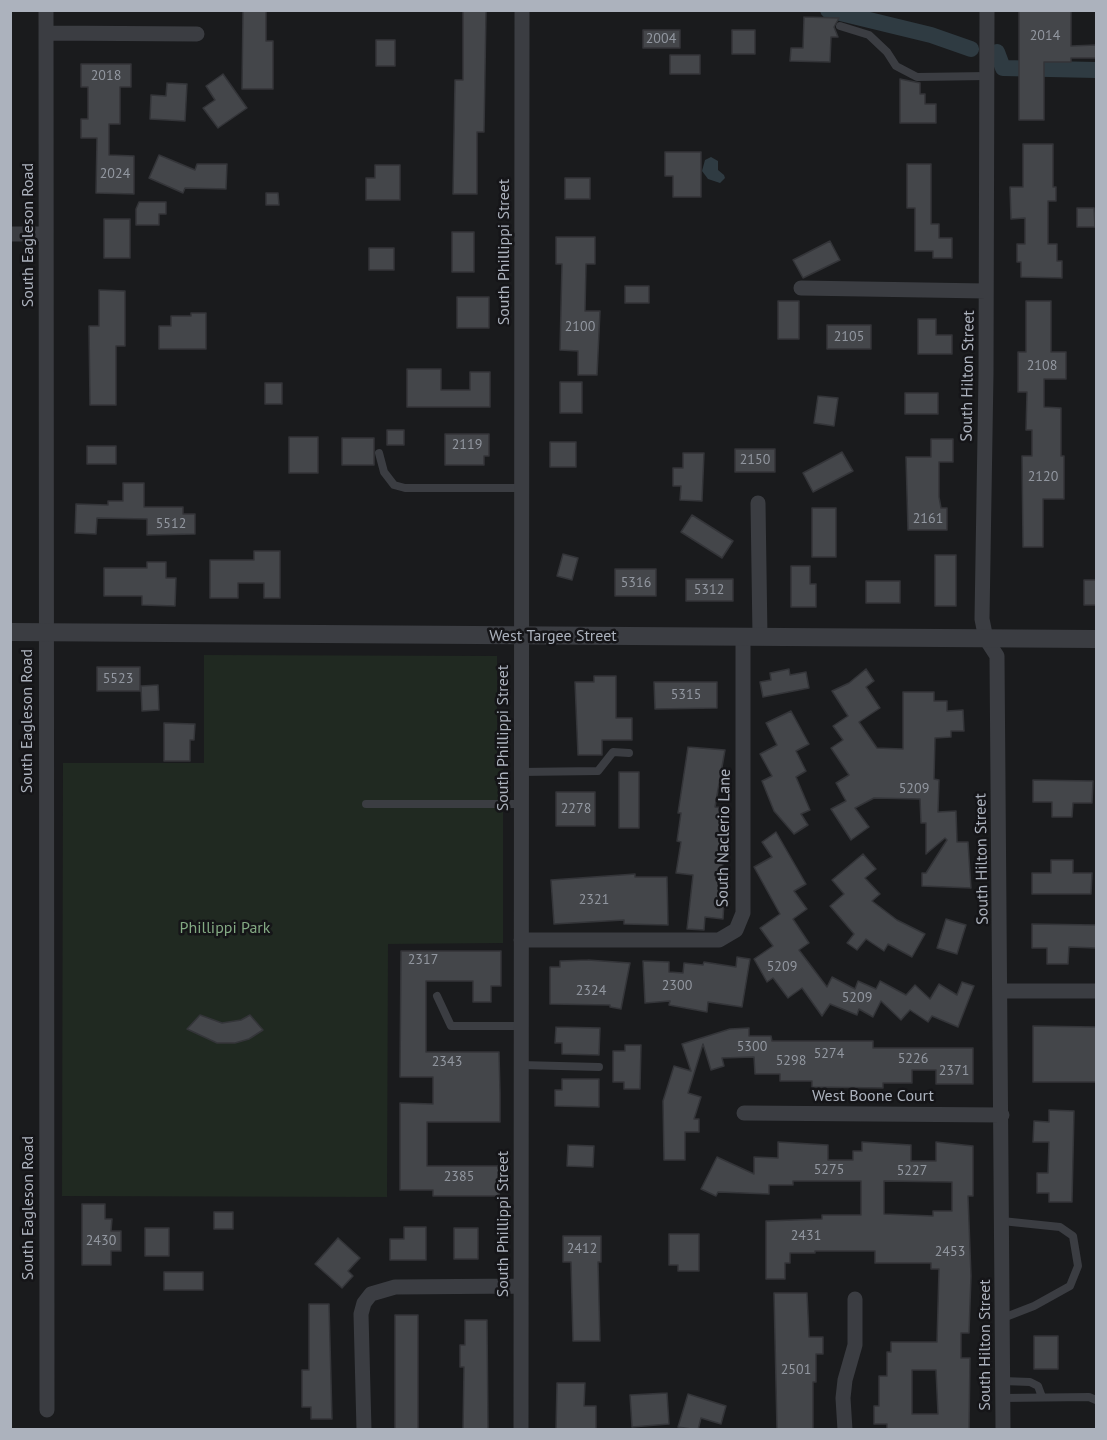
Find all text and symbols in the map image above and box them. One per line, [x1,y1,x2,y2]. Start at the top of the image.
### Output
house number: 2014 [1030,28,1060,44]
house number: 2004 [646,31,676,47]
house number: 2018 [91,68,121,84]
street label: South Eagleson Road [18,163,38,307]
house number: 2024 [100,166,130,182]
street label: South Phillippi Street [494,179,514,325]
street label: South Hilton Street [957,310,979,442]
house number: 2100 [565,319,595,335]
house number: 2105 [834,329,864,345]
house number: 2108 [1027,358,1057,374]
house number: 2119 [452,437,482,453]
house number: 2150 [740,452,770,468]
house number: 2120 [1028,469,1058,485]
house number: 2161 [913,511,943,527]
house number: 5512 [156,516,186,532]
house number: 5316 [621,575,651,591]
house number: 5312 [694,582,724,598]
street label: West Targee Street [489,626,617,646]
street label: South Eagleson Road [17,649,37,793]
street label: South Phillippi Street [493,665,513,811]
house number: 5523 [103,671,133,687]
house number: 5315 [671,687,701,703]
street label: South Naclerio Lane [713,769,735,907]
house number: 5209 [899,781,929,797]
street label: South Hilton Street [971,793,993,925]
house number: 2278 [561,801,591,817]
house number: 2321 [579,892,609,908]
park label: Phillippi Park [180,918,270,938]
house number: 2317 [408,952,438,968]
house number: 5209 [767,959,797,975]
house number: 2300 [662,978,692,994]
house number: 2324 [576,983,606,999]
house number: 5209 [842,990,872,1006]
house number: 5300 [737,1039,767,1055]
house number: 5274 [814,1046,844,1062]
house number: 5226 [898,1051,928,1067]
house number: 5298 [776,1053,806,1069]
house number: 2343 [432,1054,462,1070]
house number: 2371 [939,1063,969,1079]
street label: West Boone Court [812,1086,934,1106]
street label: South Eagleson Road [18,1136,38,1280]
street label: South Phillippi Street [493,1151,513,1297]
house number: 5275 [814,1162,844,1178]
house number: 5227 [897,1163,927,1179]
house number: 2385 [444,1169,474,1185]
house number: 2431 [791,1228,821,1244]
house number: 2430 [86,1233,116,1249]
house number: 2412 [567,1241,597,1257]
house number: 2453 [935,1244,965,1260]
street label: South Hilton Street [975,1279,995,1411]
house number: 2501 [781,1362,811,1378]

